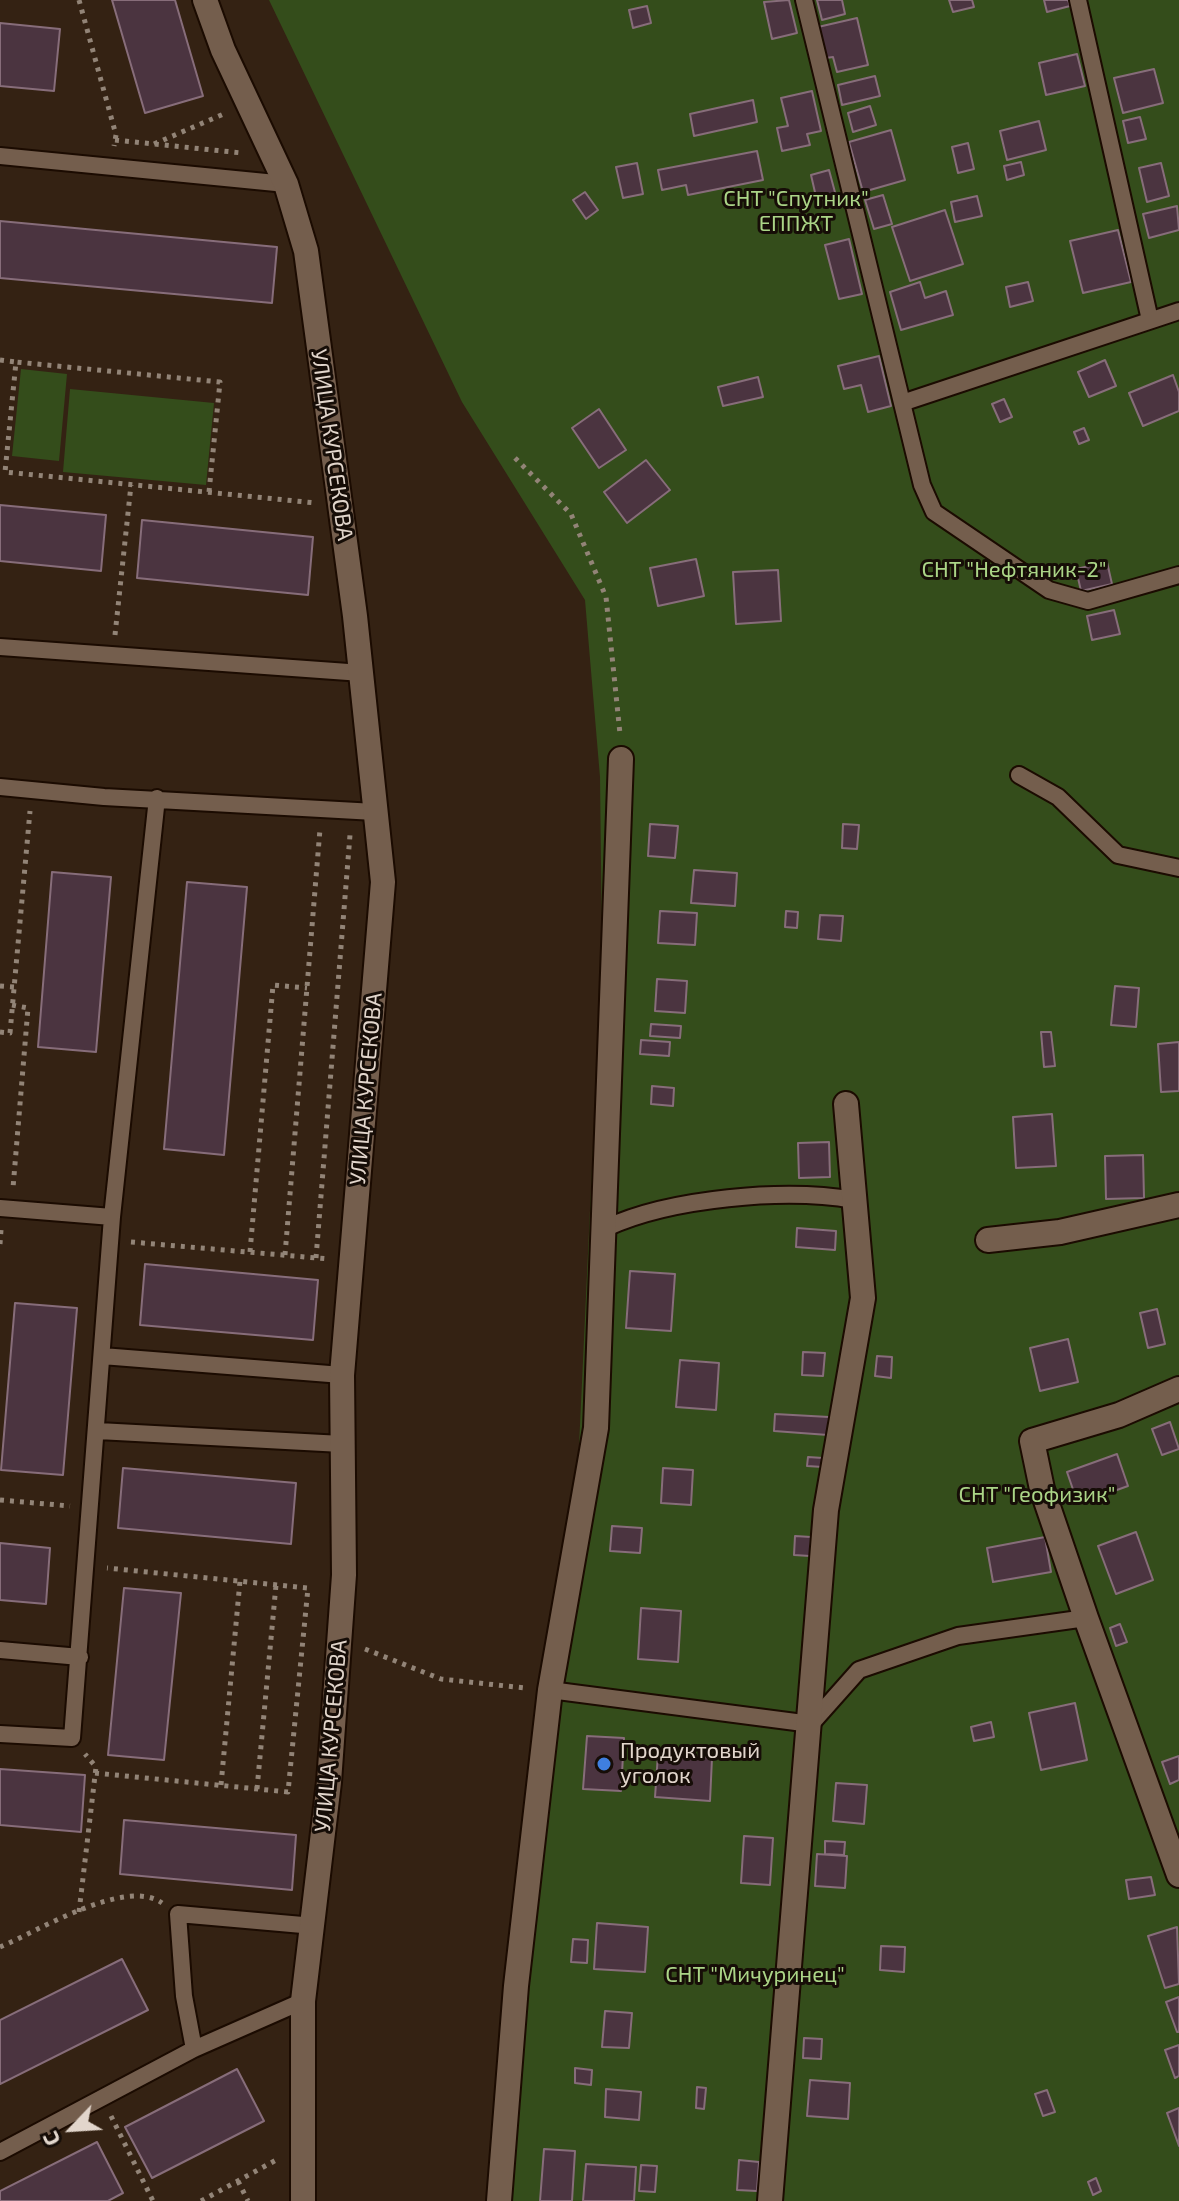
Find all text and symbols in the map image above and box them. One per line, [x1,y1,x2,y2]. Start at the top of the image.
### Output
park label: СНТ "Спутник" ЕППЖТ [723,186,869,238]
street label: УЛИЦА КУРСЕКОВА [305,348,359,542]
park label: СНТ "Нефтяник-2" [921,557,1107,583]
street label: УЛИЦА КУРСЕКОВА [344,992,388,1186]
park label: СНТ "Геофизик" [958,1482,1116,1508]
street label: УЛИЦА КУРСЕКОВА [309,1639,353,1833]
place label: Продуктовый уголок [620,1738,760,1790]
marker: Продуктовый уголок [595,1755,613,1773]
park label: СНТ "Мичуринец" [665,1962,845,1988]
north arrow [32,2089,112,2169]
text: С [36,2128,65,2150]

